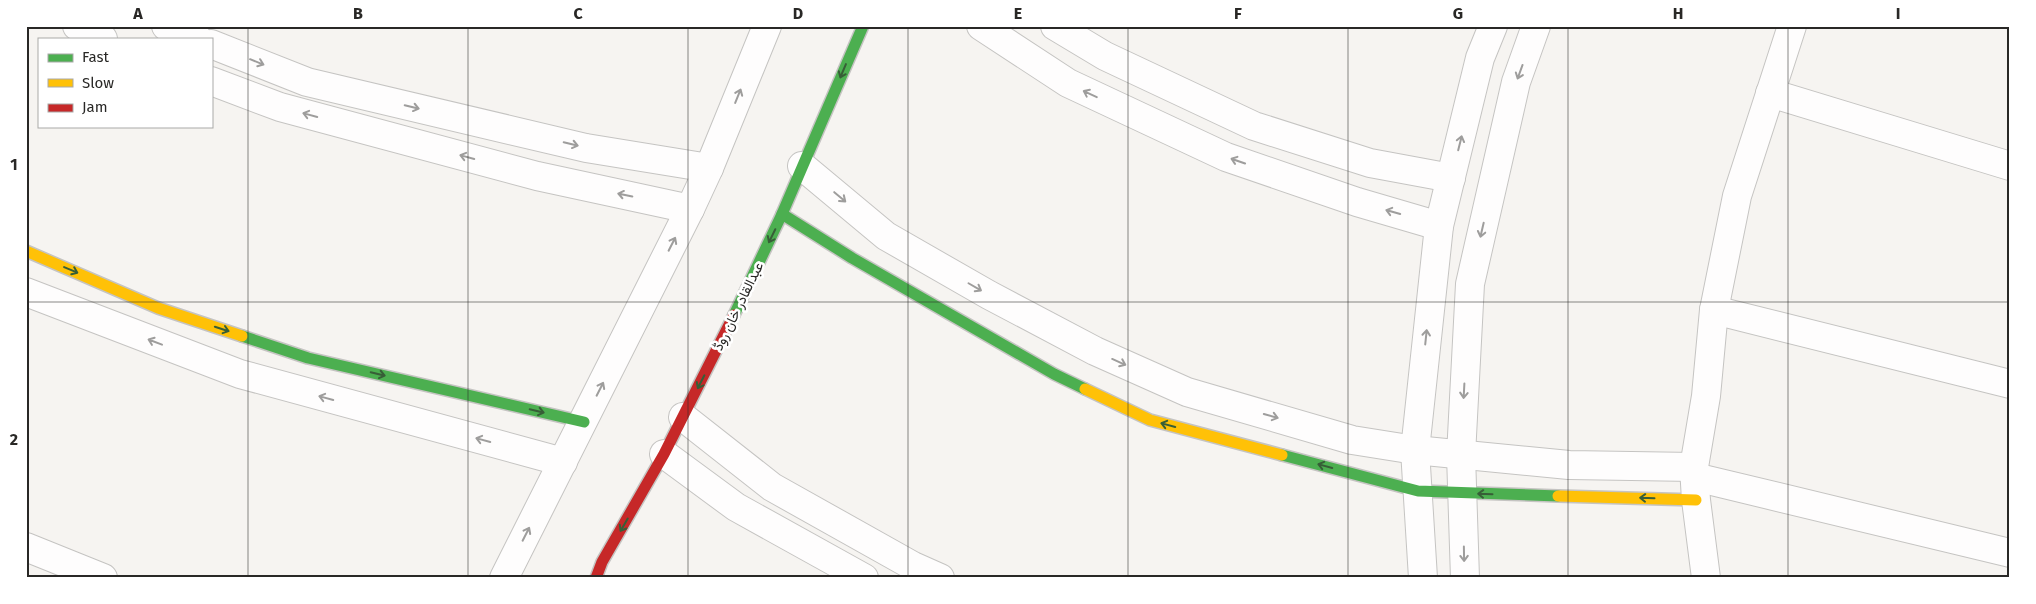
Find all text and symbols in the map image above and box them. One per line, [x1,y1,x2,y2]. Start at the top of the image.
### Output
text: A [132,4,143,23]
text: B [353,4,363,23]
text: C [573,4,583,23]
text: D [793,4,803,23]
text: E [1014,4,1022,23]
text: F [1234,4,1242,23]
text: G [1453,4,1463,23]
text: H [1673,4,1683,23]
text: I [1896,4,1900,23]
legend [38,38,212,128]
text: Fast [82,48,109,66]
one-way arrow [249,59,264,68]
one-way arrow [838,63,848,78]
one-way arrow [1515,64,1524,79]
text: Slow [82,74,114,92]
one-way arrow [1083,88,1098,98]
one-way arrow [734,89,744,104]
text: Jam [82,98,108,116]
one-way arrow [404,103,420,112]
one-way arrow [303,110,319,120]
one-way arrow [1456,136,1465,152]
one-way arrow [562,140,578,149]
one-way arrow [460,152,476,162]
text: 1 [10,155,18,174]
one-way arrow [1231,156,1247,165]
one-way arrow [618,190,634,199]
one-way arrow [833,192,846,203]
one-way arrow [1385,206,1401,216]
one-way arrow [1477,222,1486,238]
one-way arrow [767,228,776,243]
one-way arrow [668,237,677,252]
street label: عبدالقادر خان روڈ [710,259,767,353]
one-way arrow [63,265,78,275]
one-way arrow [967,282,982,292]
one-way arrow [214,325,230,334]
one-way arrow [1421,330,1431,346]
one-way arrow [148,337,163,346]
one-way arrow [1111,357,1126,367]
one-way arrow [370,370,386,379]
one-way arrow [696,375,706,390]
one-way arrow [595,382,605,397]
one-way arrow [1460,383,1469,399]
one-way arrow [318,392,334,402]
one-way arrow [528,407,544,416]
one-way arrow [1263,412,1279,422]
one-way arrow [1161,420,1177,429]
text: 2 [10,430,18,449]
one-way arrow [475,435,491,444]
one-way arrow [1318,461,1334,470]
one-way arrow [1477,489,1493,498]
one-way arrow [1639,494,1655,503]
one-way arrow [618,518,628,532]
one-way arrow [521,527,531,542]
one-way arrow [1459,545,1469,561]

